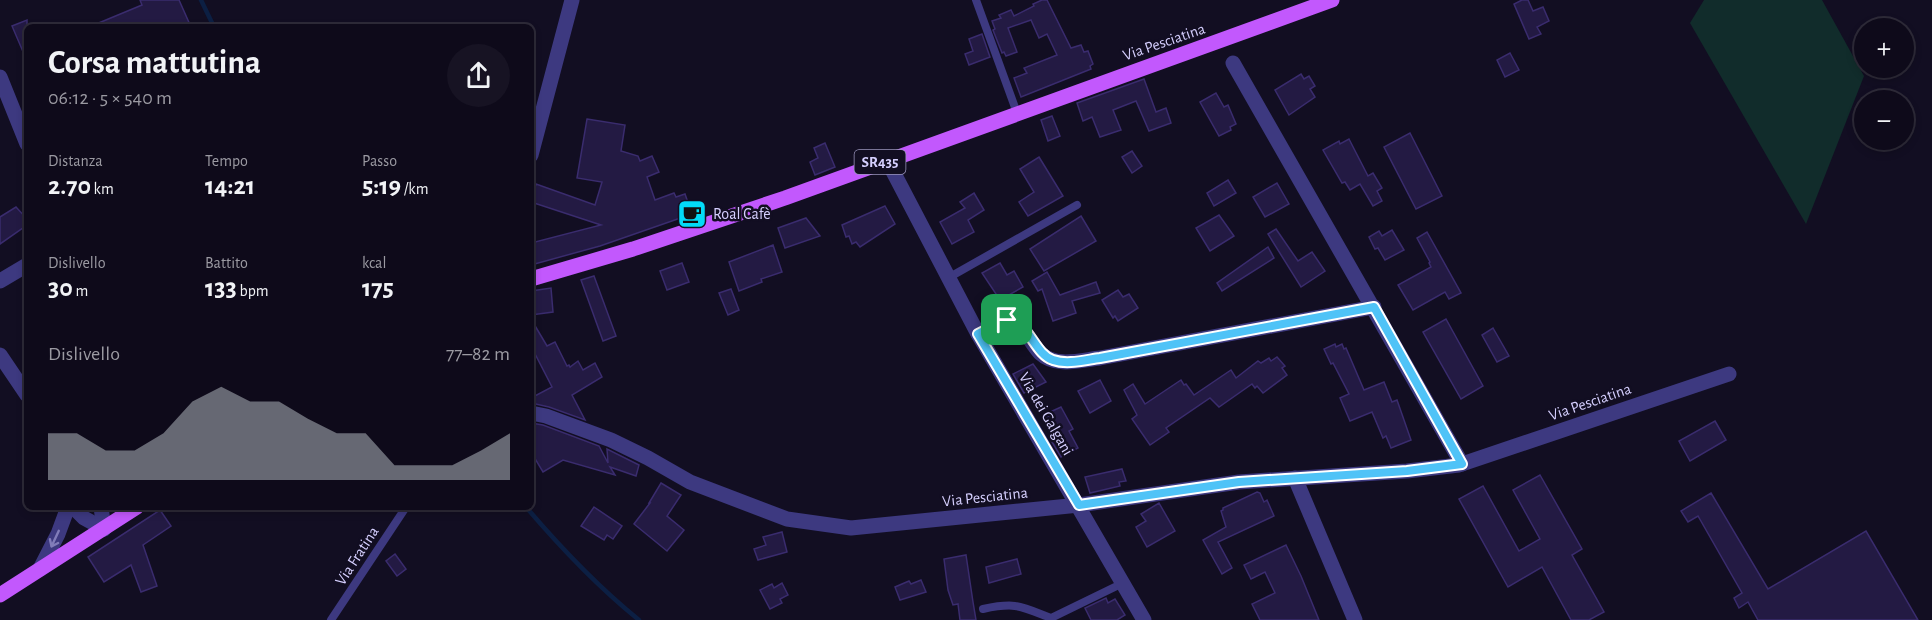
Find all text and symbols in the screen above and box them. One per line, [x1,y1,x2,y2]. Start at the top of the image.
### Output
map controls [1854,18,1914,150]
button: + [1854,18,1914,78]
street label: Via Pesciatina [1121,20,1207,64]
button: share [447,44,510,107]
text: Corsa mattutina [48,47,261,80]
text: 06:12 · 5 × 540 m [48,88,172,108]
button: − [1854,90,1914,150]
road number: SR435 [854,150,906,174]
text: Distanza [48,153,103,169]
text: Tempo [205,153,248,169]
text: Passo [362,153,397,169]
text: 2.70 [48,173,91,199]
text: 14:21 [205,173,255,199]
text: 5:19 [362,173,401,199]
text: km [91,181,114,197]
text: /km [401,181,428,197]
cafe icon: Roal Cafè [676,198,708,230]
place label: Roal Cafè [713,206,771,222]
text: Dislivello [48,255,106,271]
text: Battito [205,255,248,271]
text: kcal [362,255,386,271]
text: 30 [48,275,73,301]
text: 133 [205,275,237,301]
text: 175 [362,275,394,301]
text: m [73,283,88,299]
text: bpm [237,283,268,299]
pin [981,294,1032,345]
icon: arrive [990,303,1023,336]
text: Dislivello [48,344,120,364]
text: 77–82 m [446,344,510,364]
street label: Via dei Galgani [1016,370,1076,458]
street label: Via Pesciatina [1547,380,1633,424]
street label: Via Pesciatina [941,485,1029,509]
street label: Via Fratina [332,524,382,588]
one-way arrow [49,529,61,547]

